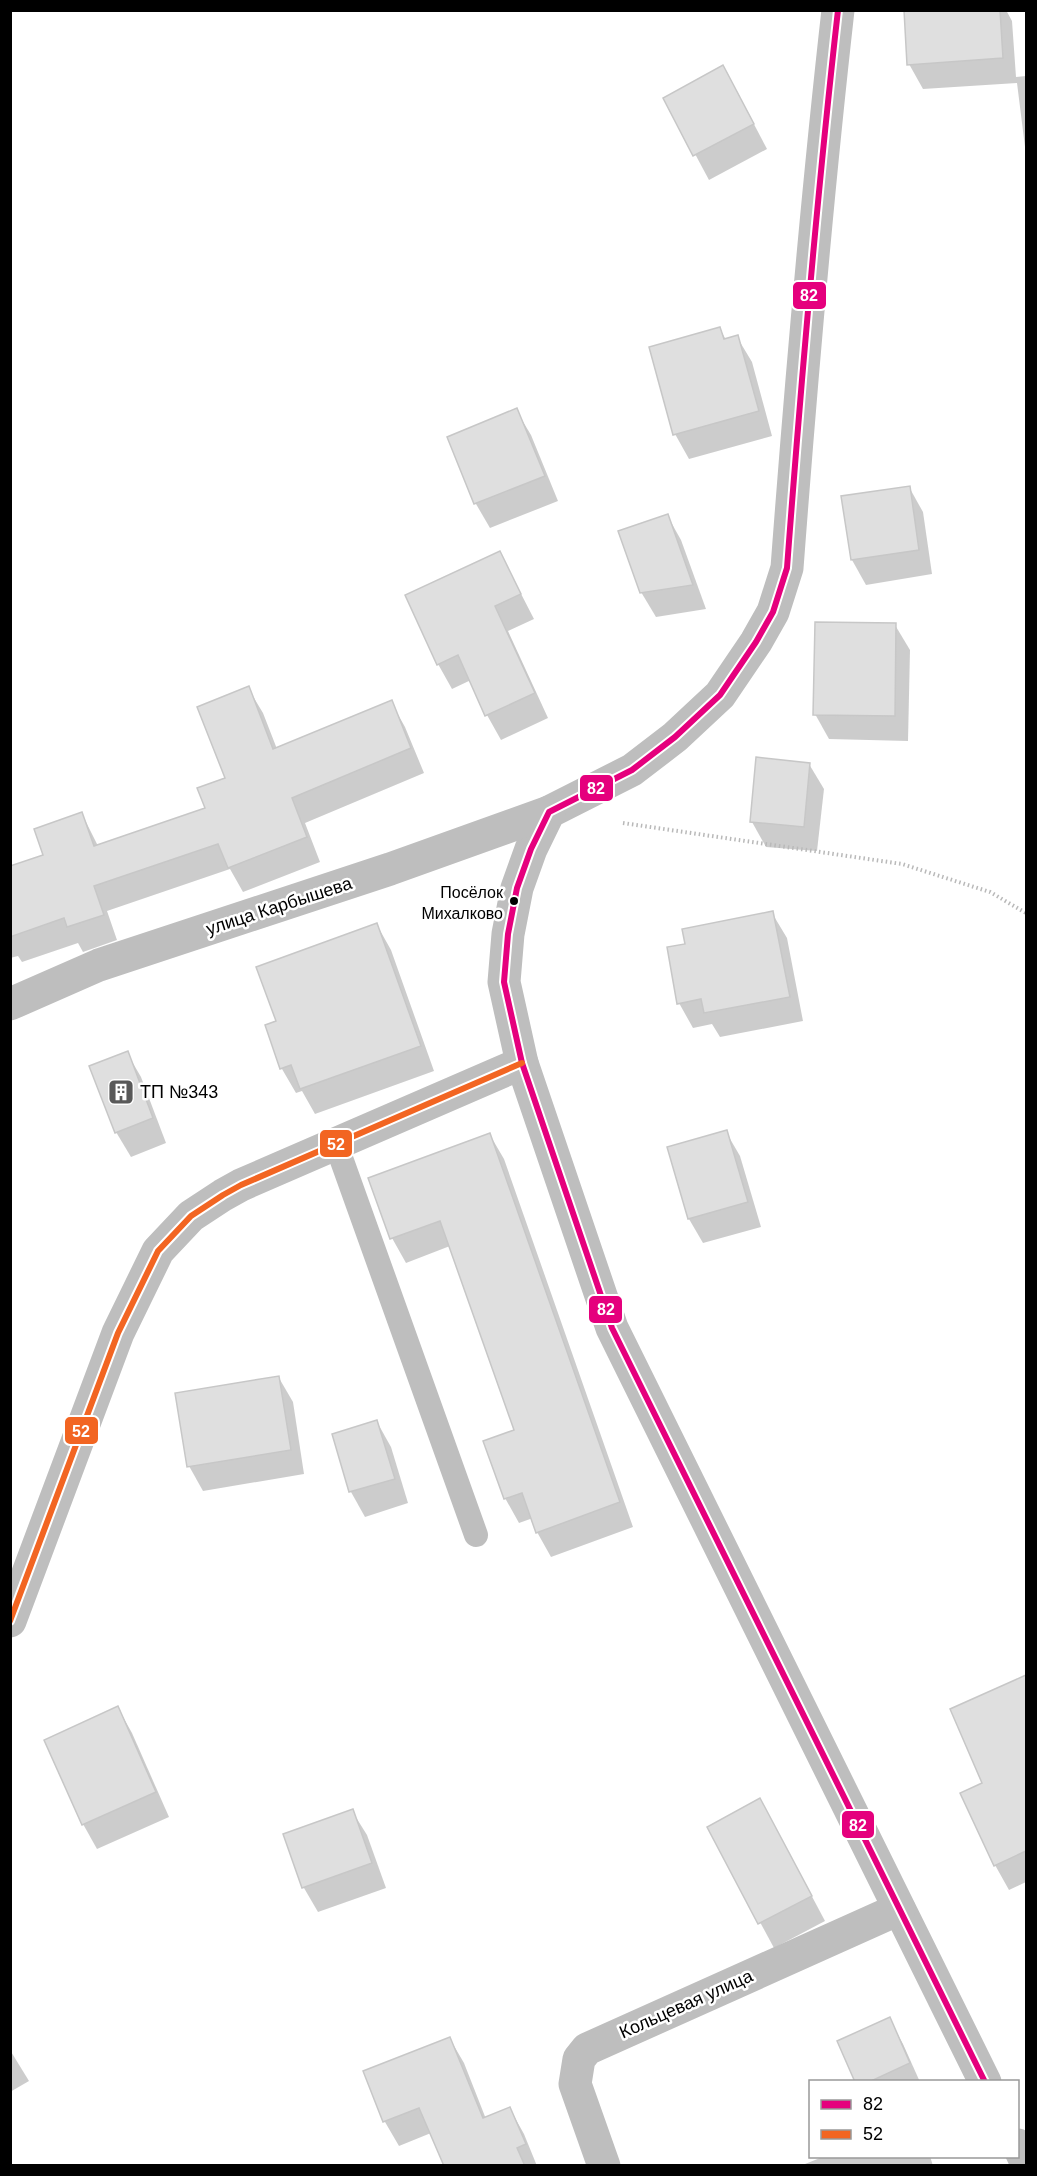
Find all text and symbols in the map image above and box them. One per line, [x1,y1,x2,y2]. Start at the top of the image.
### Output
line badge: 82 [792,281,827,310]
text: 82 [800,287,818,304]
line badge: 82 [579,774,614,802]
text: 82 [587,780,605,797]
street label: улица Карбышева [204,873,355,939]
place label: Посёлок Михалково [421,884,504,922]
marker: Посёлок Михалково [508,895,520,907]
building icon: ТП №343 [106,1077,136,1107]
place label: ТП №343 [140,1082,218,1102]
line badge: 52 [319,1129,353,1158]
text: 52 [327,1136,345,1153]
line badge: 82 [588,1295,623,1324]
text: 82 [597,1301,615,1318]
line badge: 52 [64,1416,99,1445]
text: 52 [72,1423,90,1440]
line badge: 82 [841,1810,875,1839]
text: 82 [849,1817,867,1834]
street label: Кольцевая улица [616,1965,757,2042]
legend [809,2080,1019,2158]
text: 82 [863,2094,883,2114]
text: 52 [863,2124,883,2144]

